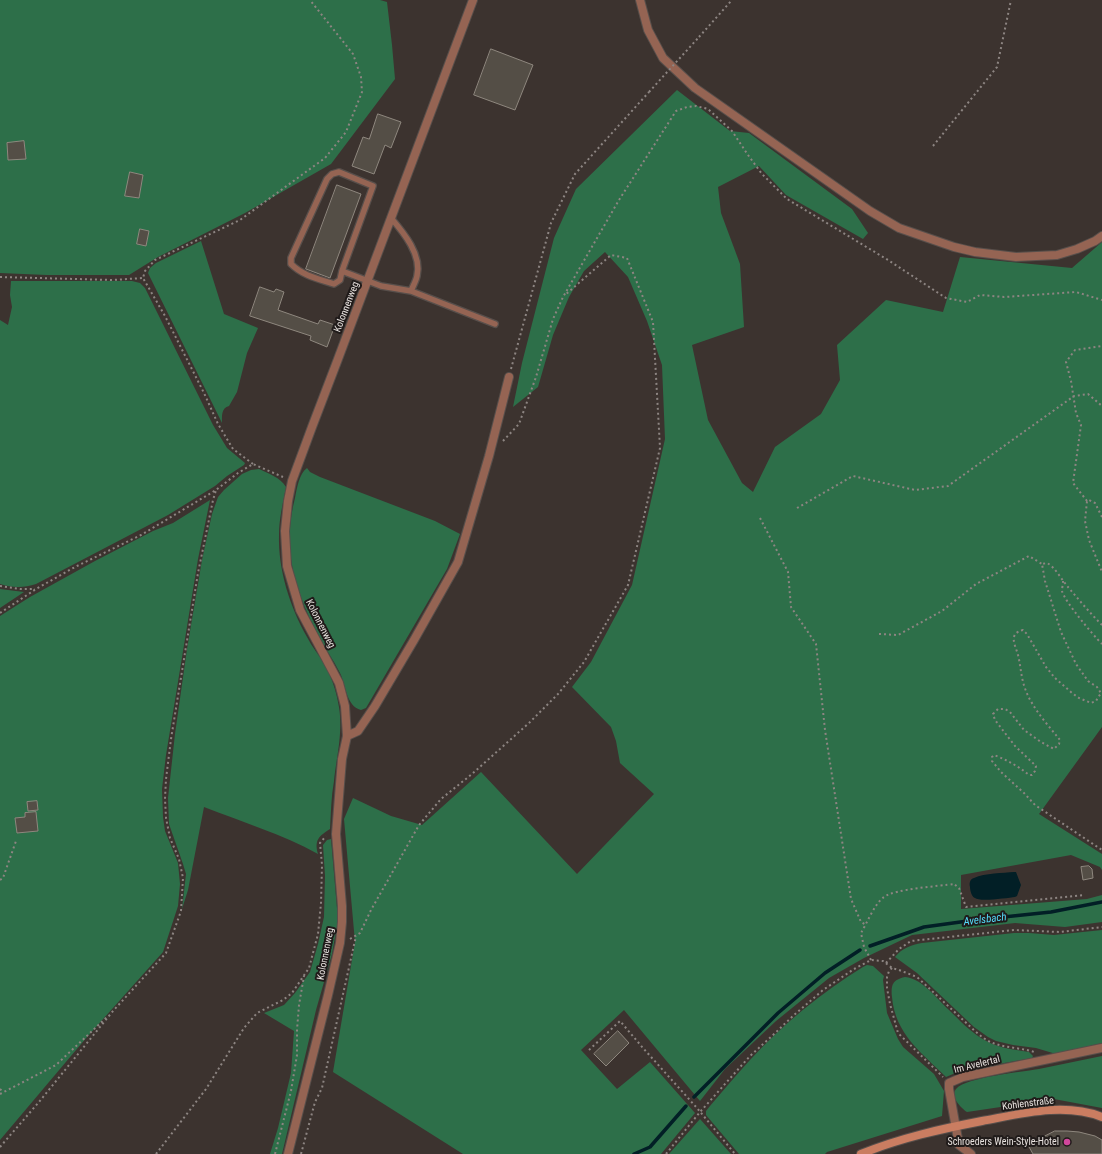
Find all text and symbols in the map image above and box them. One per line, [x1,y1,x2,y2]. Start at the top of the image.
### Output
street label: Kolonnenweg [332,280,362,334]
street label: Kolonnenweg [303,598,337,650]
water label: Avelsbach [963,911,1007,929]
street label: Kolonnenweg [315,927,337,981]
street label: Im Avelertal [953,1053,1001,1077]
street label: Kohlenstraße [1001,1095,1055,1113]
place label: Schroeders Wein-Style-Hotel [947,1136,1059,1148]
marker: Schroeders Wein-Style-Hotel [1062,1137,1072,1147]

